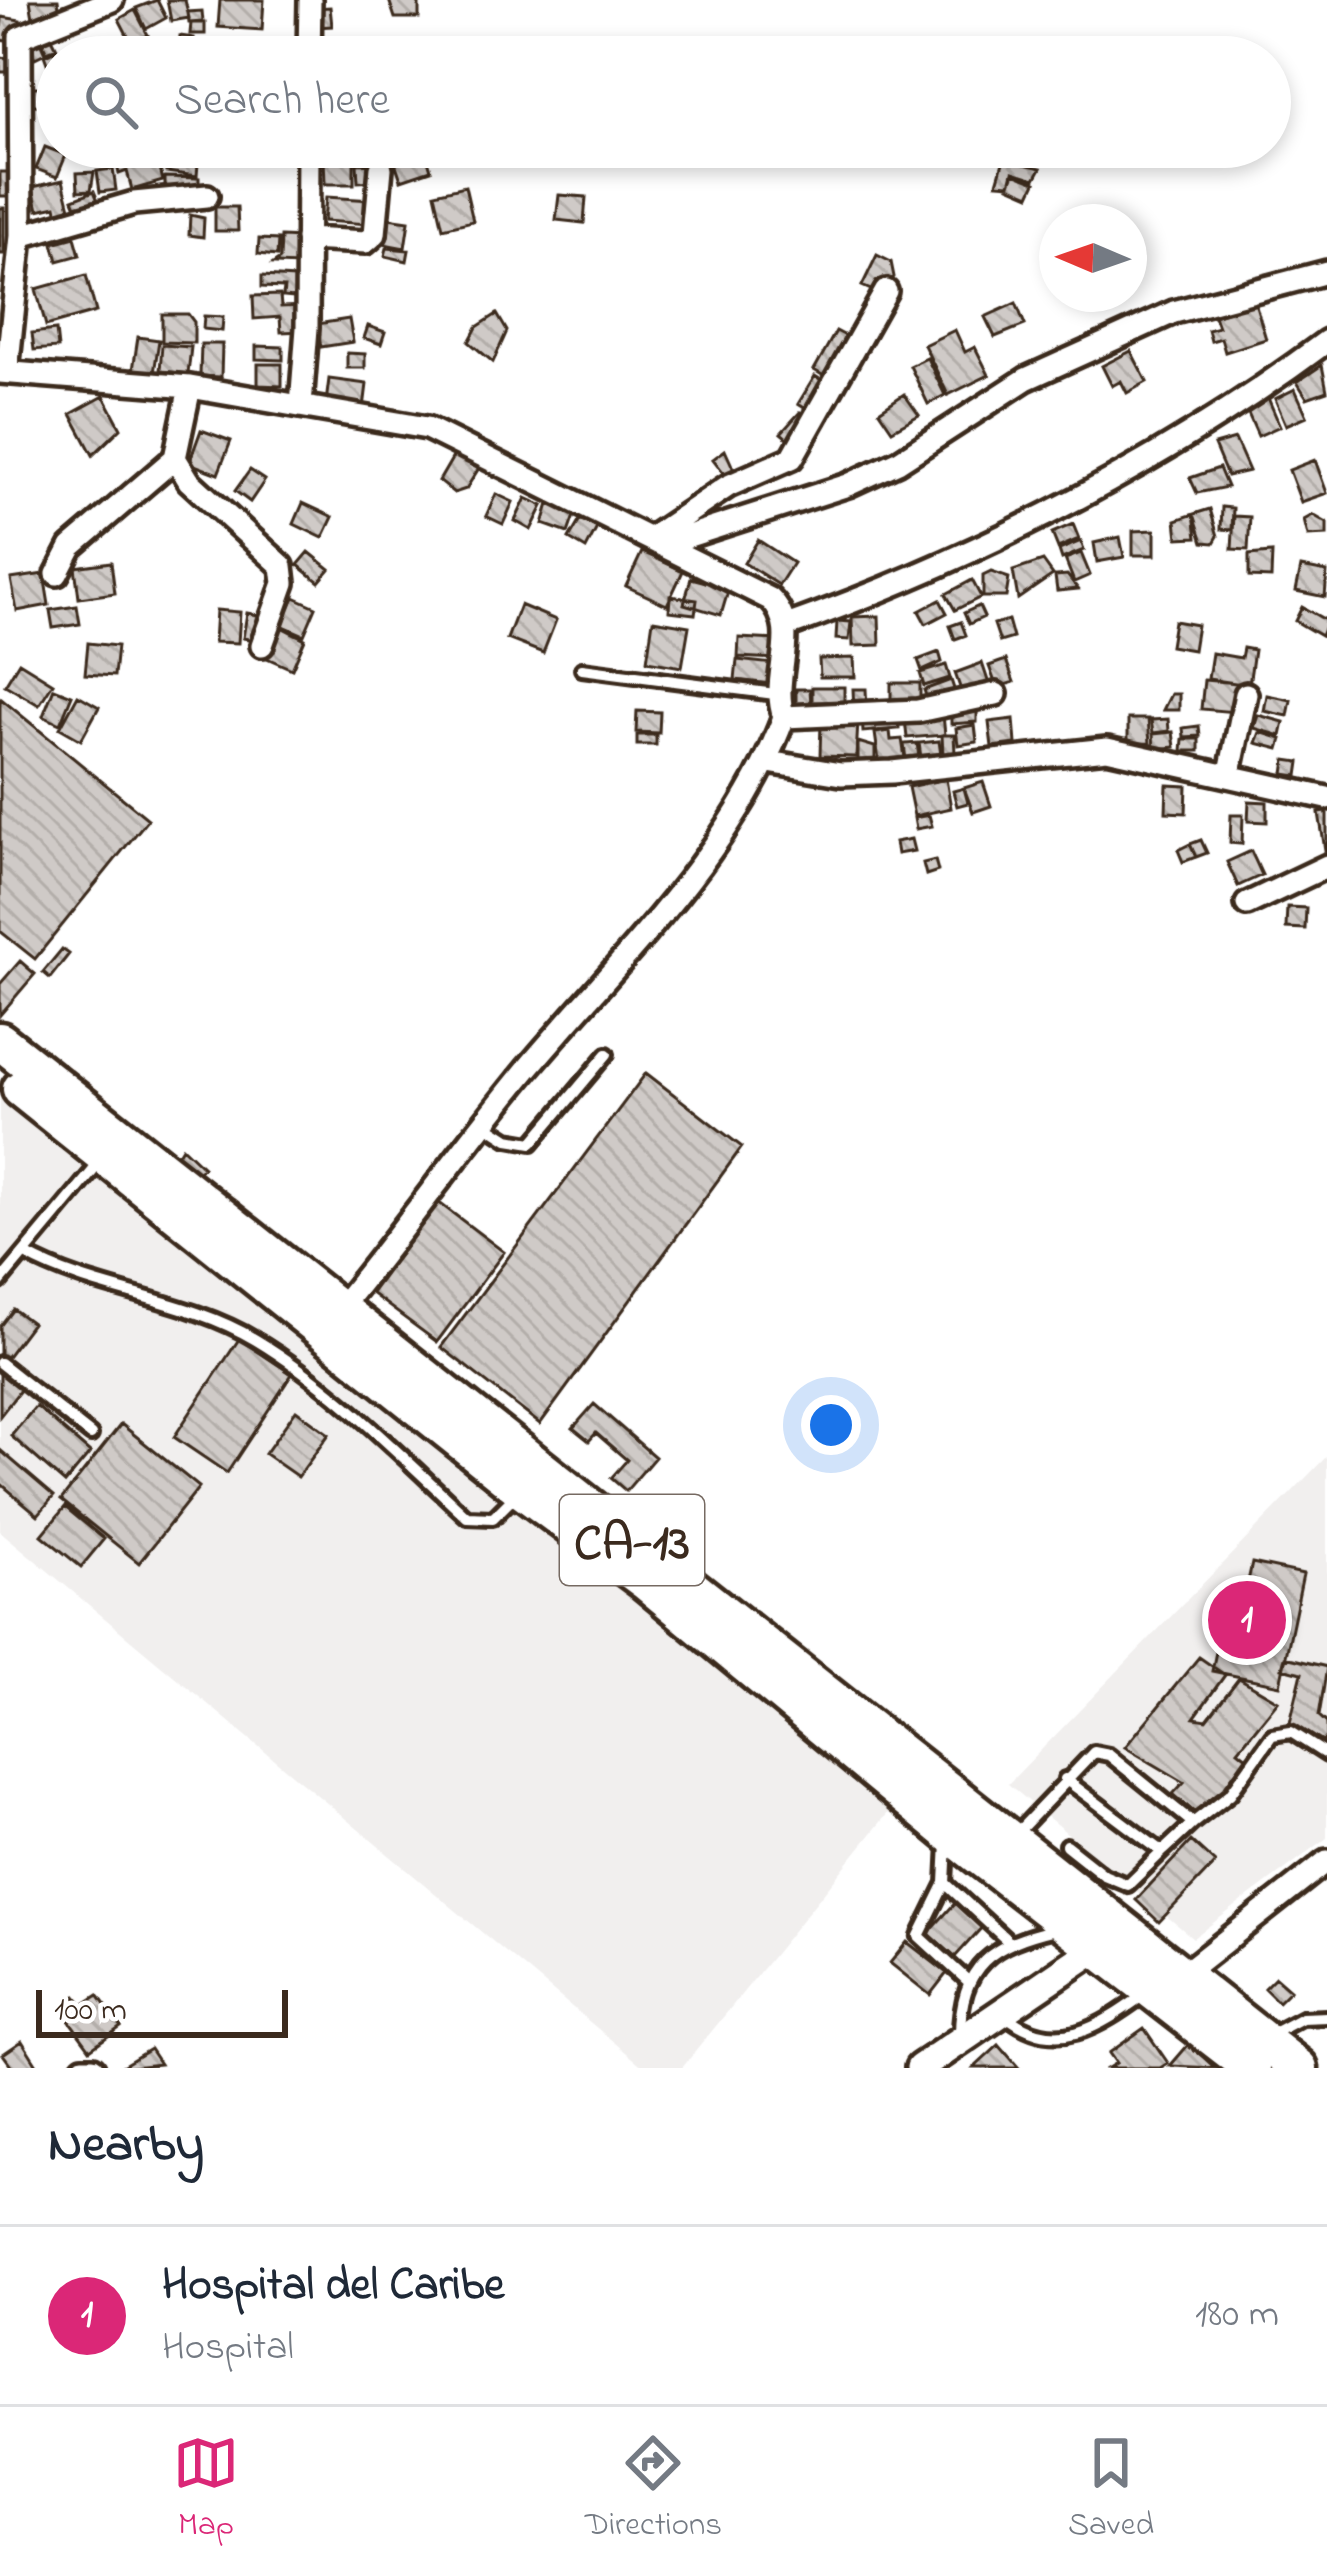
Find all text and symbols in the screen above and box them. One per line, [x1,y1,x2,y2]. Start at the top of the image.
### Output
search box [36,36,1291,168]
icon: search [78,69,144,135]
text: Search here [174,69,390,135]
north arrow [1039,204,1147,312]
your location [801,1395,861,1455]
road number: CA-13 [560,1495,704,1585]
pin: 1 [1208,1575,1286,1665]
scale bar [36,1984,288,2037]
text: 100 m [54,1987,127,2035]
text: Nearby [48,2109,204,2184]
text: Hospital del Caribe [162,2254,505,2320]
text: 1 [81,2287,93,2344]
text: 180 m [1195,2287,1279,2344]
text: Hospital [162,2320,294,2377]
tab: Map [173,2430,239,2550]
tab: Directions [585,2430,722,2550]
tab: Saved [1068,2430,1154,2550]

